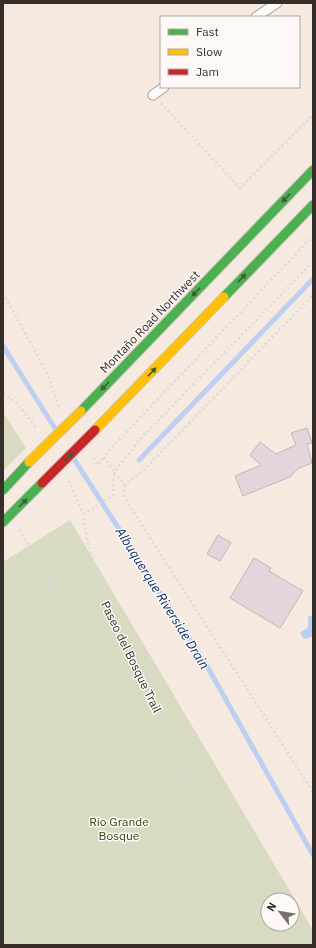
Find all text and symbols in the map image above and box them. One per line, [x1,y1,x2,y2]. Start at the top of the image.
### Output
legend [160,16,300,88]
text: Fast [196,24,219,39]
text: Slow [196,44,222,59]
text: Jam [196,64,219,79]
one-way arrow [281,193,291,203]
street label: Montaño Road Northwest [97,267,203,376]
one-way arrow [237,273,247,283]
one-way arrow [191,287,201,297]
one-way arrow [147,367,157,377]
one-way arrow [101,381,110,391]
one-way arrow [64,452,74,462]
one-way arrow [18,498,28,508]
water label: Albuquerque Riverside Drain [111,523,213,672]
street label: Paseo del Bosque Trail [98,599,165,715]
park label: Rio Grande Bosque [89,814,149,843]
north arrow [260,892,300,932]
text: N [263,900,279,914]

